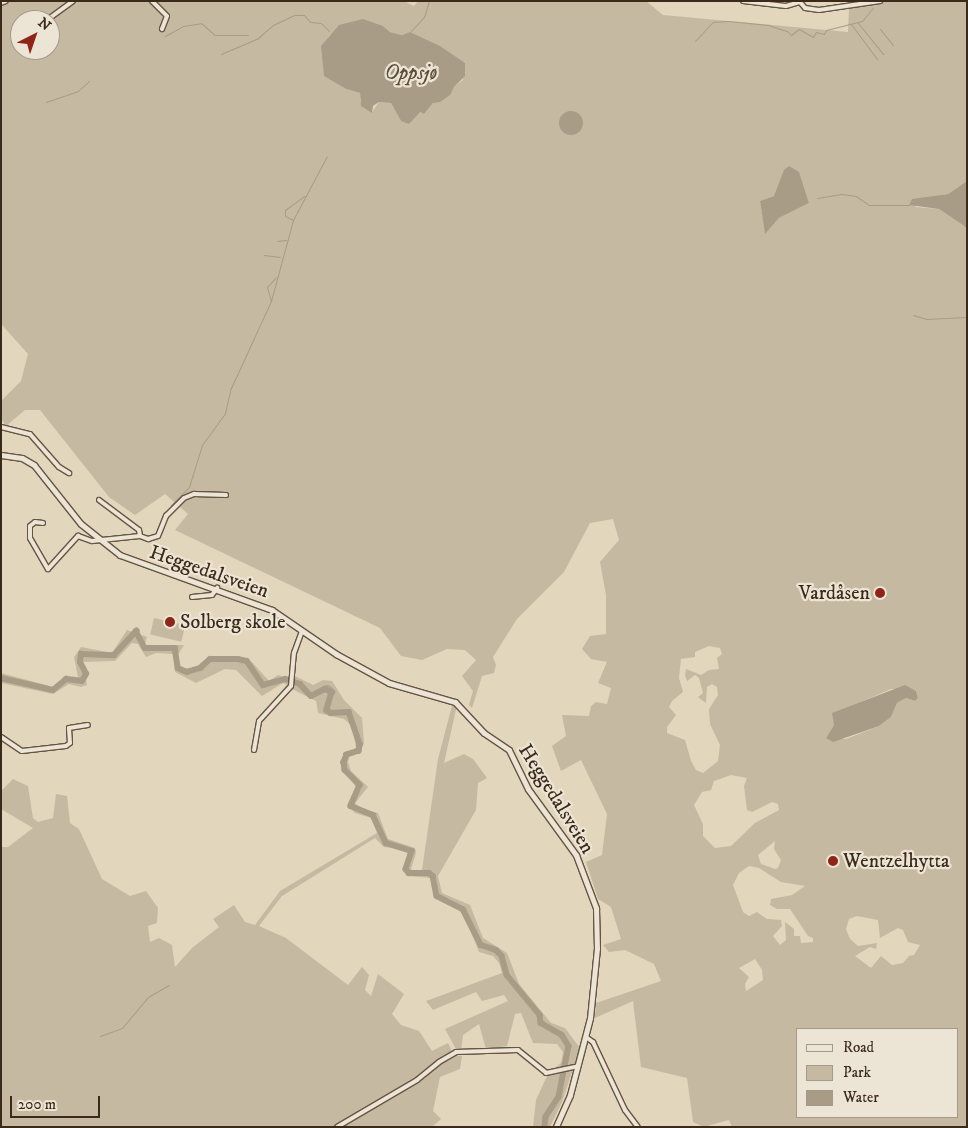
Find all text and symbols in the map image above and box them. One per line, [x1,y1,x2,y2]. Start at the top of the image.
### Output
north arrow [10,10,60,60]
text: N [34,14,54,35]
water label: Oppsjø [385,60,437,86]
street label: Heggedalsveien [146,540,272,604]
place label: Vardåsen [799,581,870,605]
marker: Vardåsen [874,587,886,599]
place label: Solberg skole [180,610,286,634]
marker: Solberg skole [164,616,176,628]
street label: Heggedalsveien [513,740,599,858]
place label: Wentzelhytta [843,849,949,873]
marker: Wentzelhytta [827,855,839,867]
legend [796,1028,958,1118]
text: Road [843,1038,874,1057]
text: Park [843,1063,871,1082]
scale bar [12,1086,102,1118]
text: Water [843,1088,879,1107]
text: 200 m [18,1095,56,1114]

